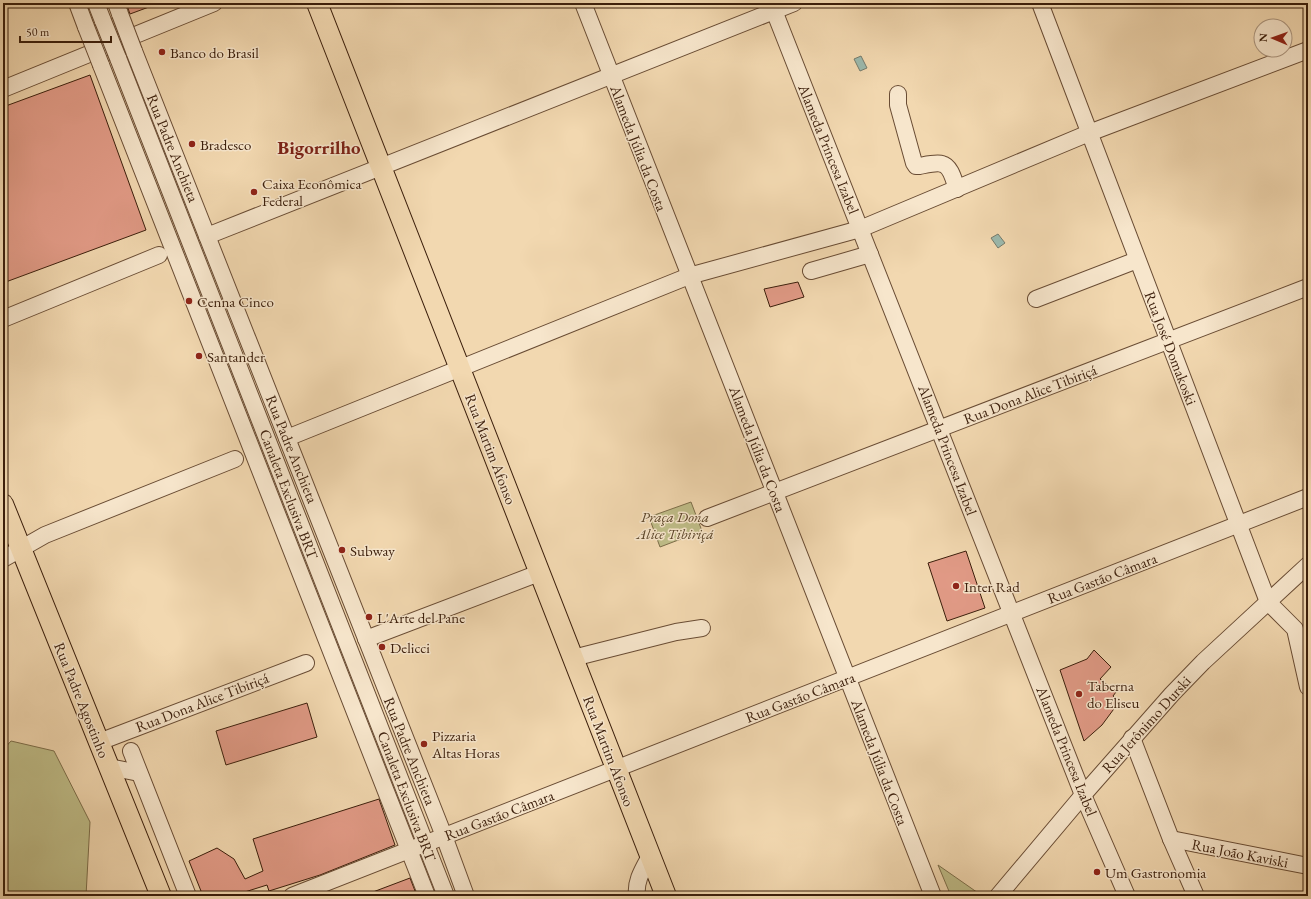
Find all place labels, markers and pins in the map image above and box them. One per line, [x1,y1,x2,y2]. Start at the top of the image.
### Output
place label: Banco do Brasil [170,43,259,62]
marker: Banco do Brasil [157,47,167,57]
place label: Bradesco [200,135,251,154]
marker: Bradesco [187,139,197,149]
place label: Caixa Econômica Federal [262,174,361,210]
marker: Caixa Econômica Federal [249,187,259,197]
place label: Cenna Cinco [197,292,274,311]
marker: Cenna Cinco [184,296,194,306]
place label: Santander [207,347,265,366]
marker: Santander [194,351,204,361]
place label: Subway [350,541,395,560]
marker: Subway [337,545,347,555]
place label: Inter Rad [964,577,1020,596]
marker: Inter Rad [951,581,961,591]
place label: L'Arte del Pane [377,608,465,627]
marker: L'Arte del Pane [364,612,374,622]
place label: Delicci [390,638,430,657]
marker: Delicci [377,642,387,652]
place label: Taberna do Eliseu [1087,676,1139,712]
marker: Taberna do Eliseu [1074,689,1084,699]
place label: Pizzaria Altas Horas [431,726,500,762]
marker: Pizzaria Altas Horas [419,739,429,749]
place label: Um Gastronomia [1105,863,1206,882]
marker: Um Gastronomia [1092,867,1102,877]

